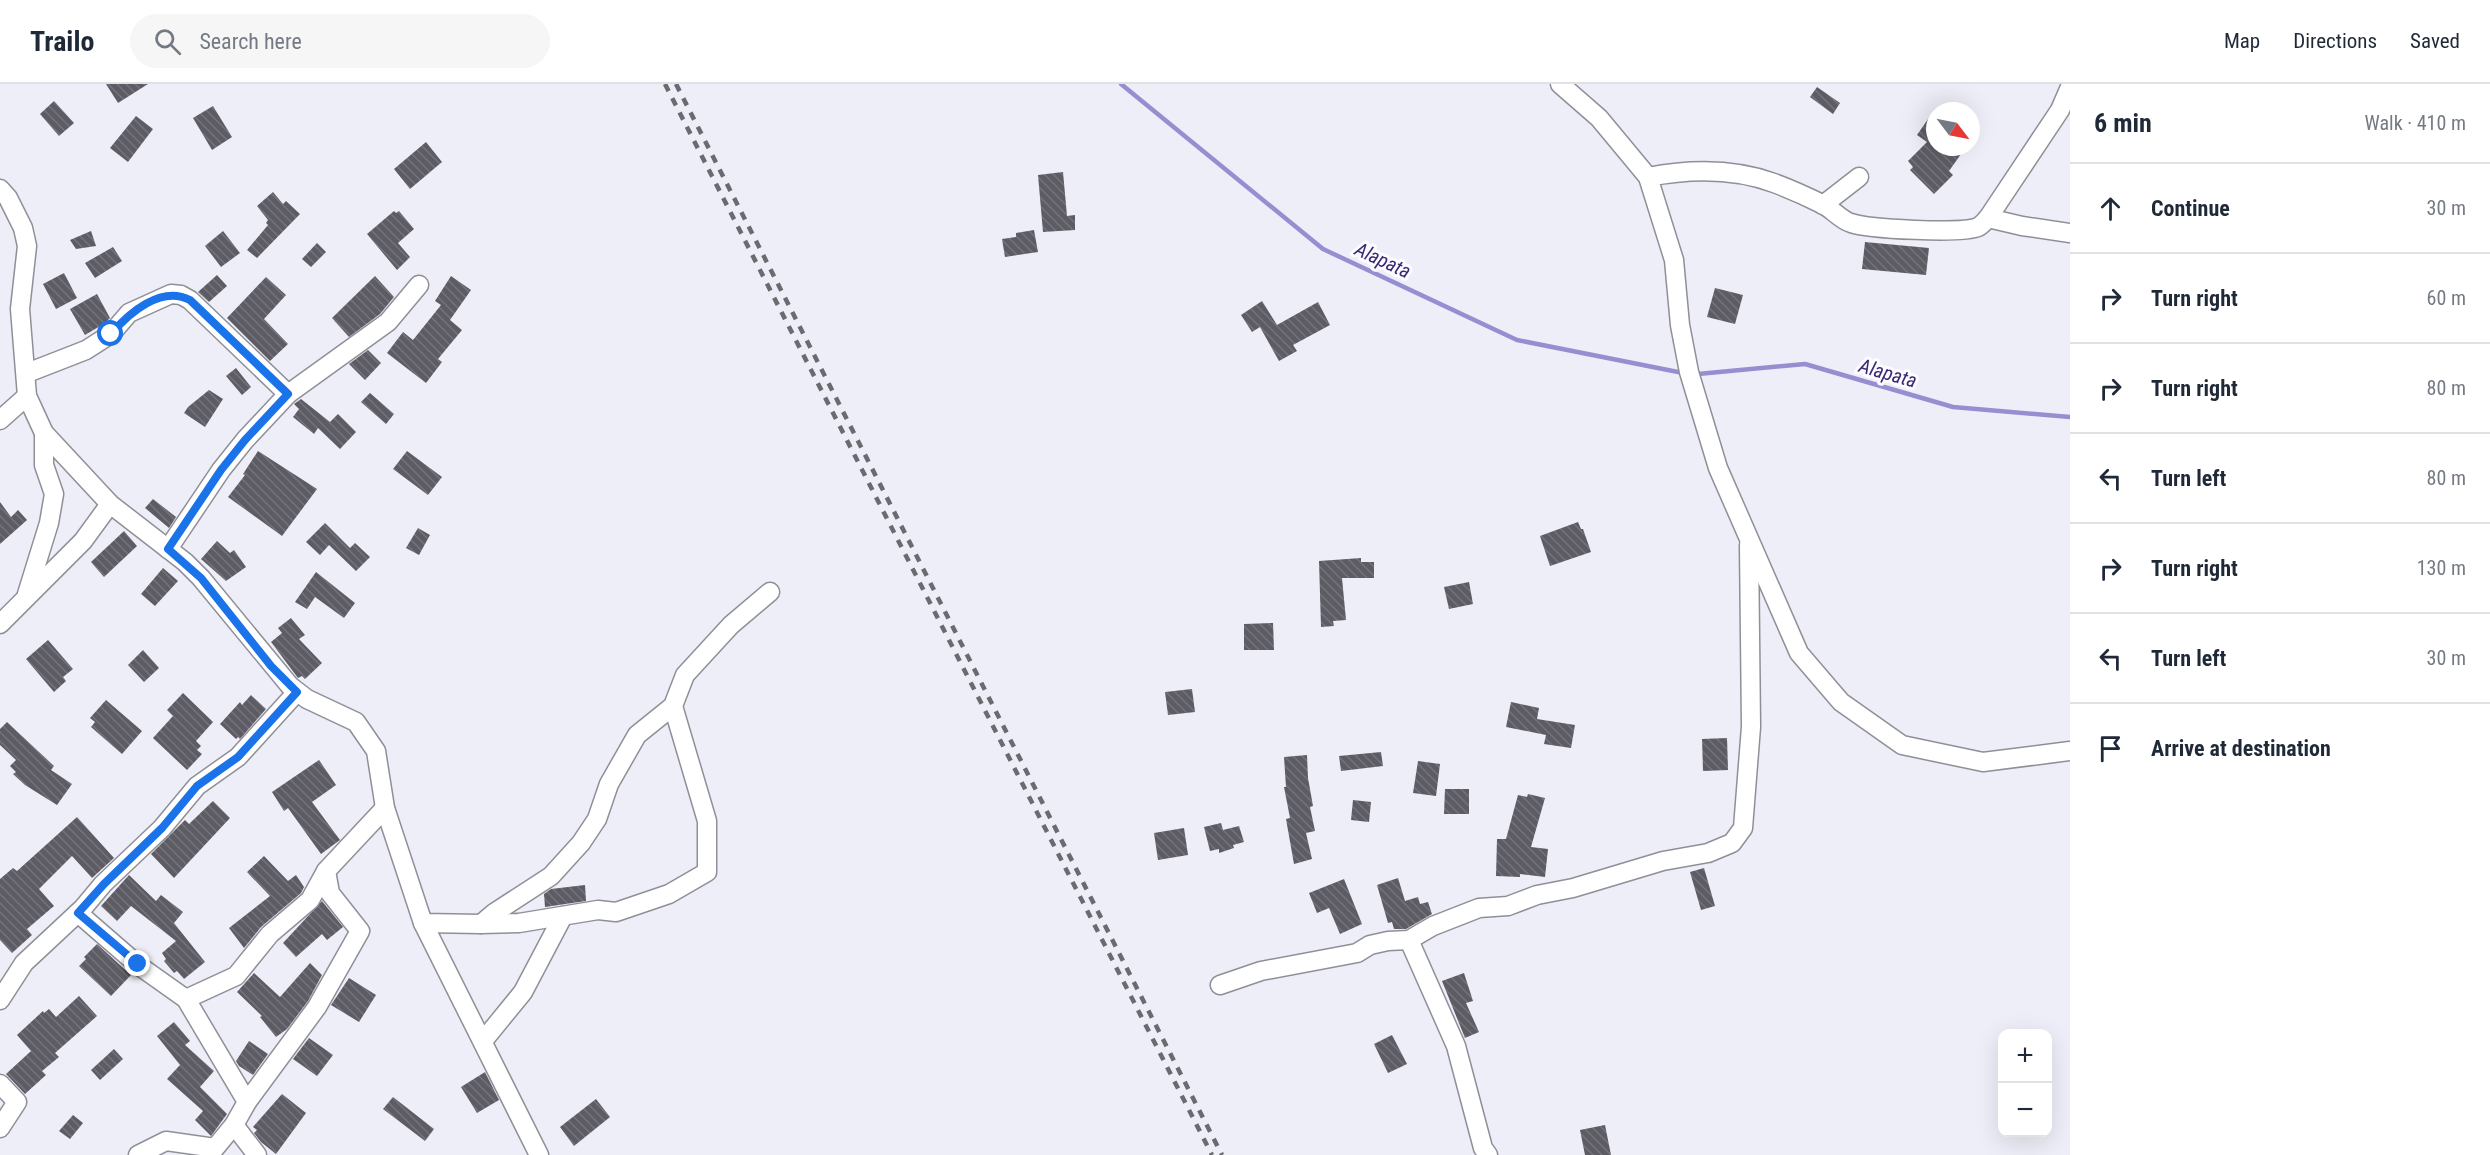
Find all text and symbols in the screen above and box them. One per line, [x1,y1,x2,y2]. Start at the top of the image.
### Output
search box [130,14,550,68]
text: Trailo [30,25,94,58]
icon: search [151,25,184,58]
text: Search here [199,29,302,54]
text: Map [2224,29,2260,53]
text: Directions [2293,29,2377,53]
text: Saved [2410,29,2460,53]
north arrow [1926,102,1980,156]
text: 6 min [2094,108,2152,138]
text: Walk · 410 m [2365,111,2466,135]
icon: ahead [2094,192,2127,225]
text: Continue [2151,196,2230,221]
text: 30 m [2427,196,2466,220]
water label: Alapata [1350,236,1415,283]
icon: right [2094,282,2127,315]
text: Turn right [2151,286,2238,311]
text: 60 m [2427,286,2466,310]
route start [97,320,123,346]
water label: Alapata [1855,353,1920,393]
icon: right [2094,372,2127,405]
text: Turn right [2151,376,2238,401]
text: 80 m [2427,376,2466,400]
icon: left [2094,462,2127,495]
text: Turn left [2151,466,2226,491]
text: 80 m [2427,466,2466,490]
icon: right [2094,552,2127,585]
text: Turn right [2151,556,2238,581]
text: 130 m [2417,556,2466,580]
icon: left [2094,642,2127,675]
text: Turn left [2151,646,2226,671]
text: 30 m [2427,646,2466,670]
icon: arrive [2094,732,2127,765]
text: Arrive at destination [2151,736,2331,761]
route end [124,950,150,976]
map controls [1998,1029,2052,1137]
button: + [1998,1029,2052,1083]
button: − [1998,1083,2052,1137]

